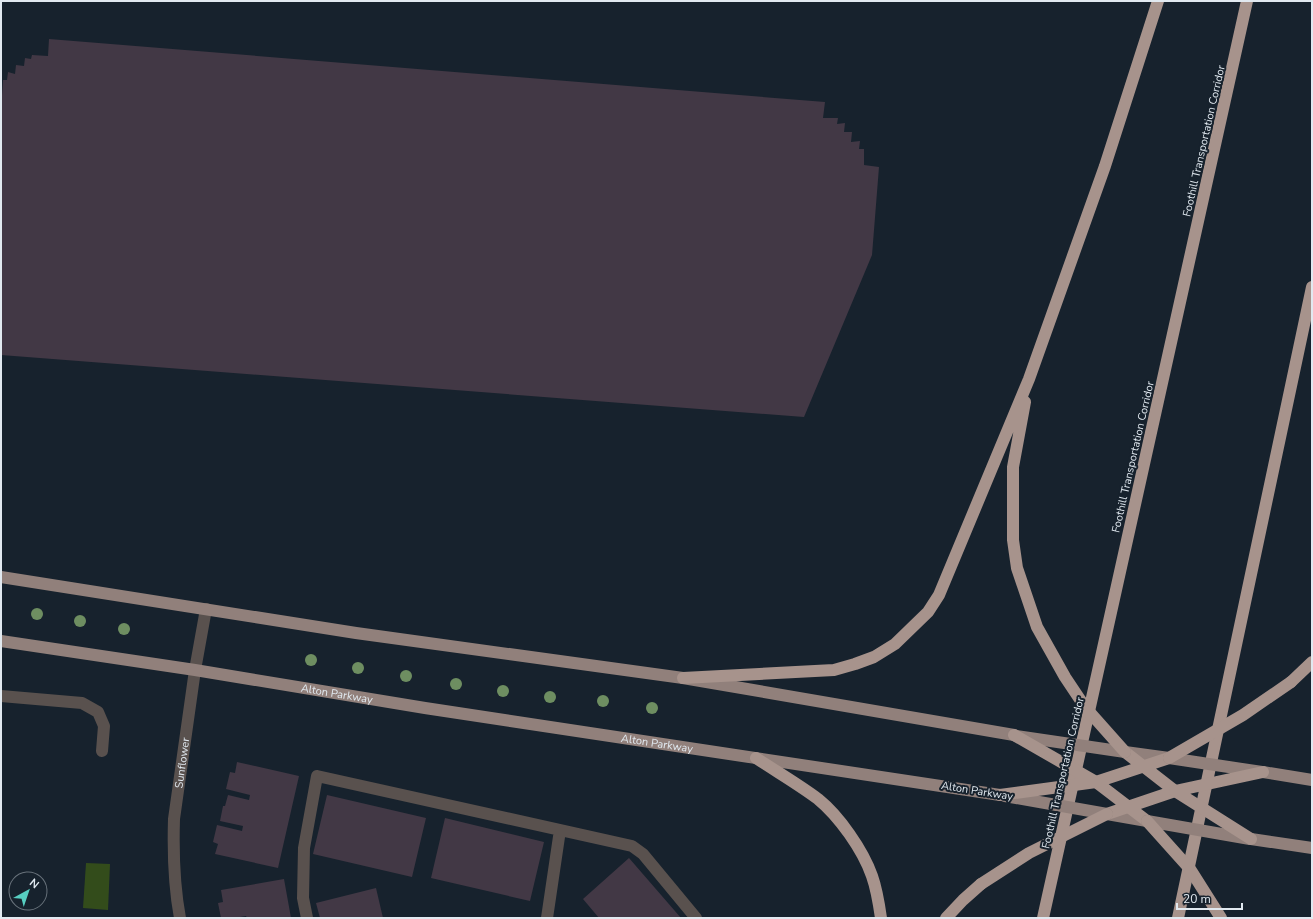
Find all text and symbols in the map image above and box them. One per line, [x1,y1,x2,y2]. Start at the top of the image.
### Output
street label: Foothill Transportation Corridor [1179,64,1229,218]
street label: Foothill Transportation Corridor [1108,380,1158,534]
street label: Alton Parkway [300,680,374,707]
street label: Foothill Transportation Corridor [1038,696,1088,850]
street label: Alton Parkway [620,730,694,756]
street label: Sunflower [171,737,193,789]
street label: Alton Parkway [940,778,1014,804]
north arrow [8,871,48,911]
text: N [26,875,42,892]
scale bar [1177,885,1242,911]
text: 20 m [1183,891,1211,907]

